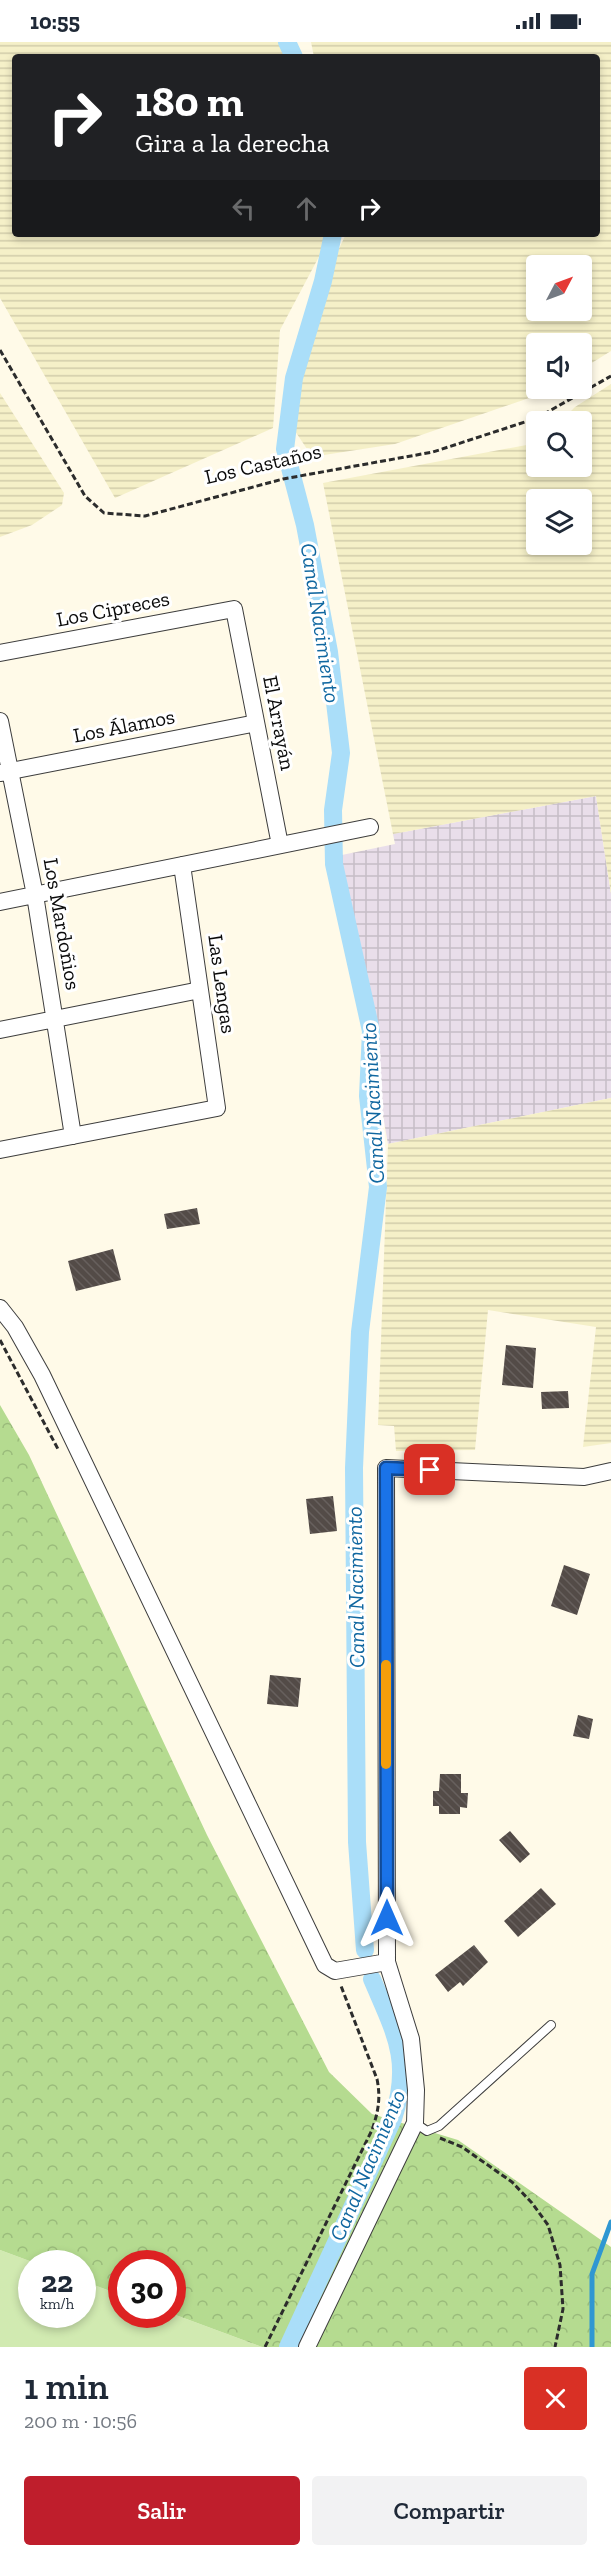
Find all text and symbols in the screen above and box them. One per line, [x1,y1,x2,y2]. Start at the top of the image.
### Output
text: 10:55 [30,8,80,35]
text: 180 m [135,76,243,127]
icon: right [36,78,114,156]
text: Gira a la derecha [135,127,329,159]
icon: left [227,192,260,225]
icon: ahead [290,192,323,225]
icon: right [353,192,386,225]
north arrow [526,255,592,321]
map controls [526,255,592,555]
button: sound [526,333,592,399]
button: search [526,411,592,477]
street label: Los Castaños [202,438,324,489]
button: layers [526,489,592,555]
water label: Canal Nacimiento [295,541,346,705]
street label: Los Cipreces [54,585,172,632]
street label: El Arrayán [258,673,301,772]
street label: Los Álamos [71,703,177,748]
street label: Los Mardoñios [39,856,86,992]
street label: Las Lengas [203,933,242,1035]
water label: Canal Nacimiento [355,1022,390,1184]
pin [404,1444,455,1495]
icon: arrive [413,1453,446,1486]
water label: Canal Nacimiento [341,1506,370,1668]
position arrow [355,1886,419,1950]
water label: Canal Nacimiento [323,2086,411,2245]
speed limit sign: 30 [108,2250,186,2328]
text: 22 [41,2264,73,2300]
text: km/h [40,2295,74,2313]
text: 1 min [24,2365,109,2408]
button: close [524,2367,587,2430]
text: 200 m · 10:56 [24,2409,137,2433]
button: Salir [24,2476,300,2545]
button: Compartir [312,2476,587,2545]

